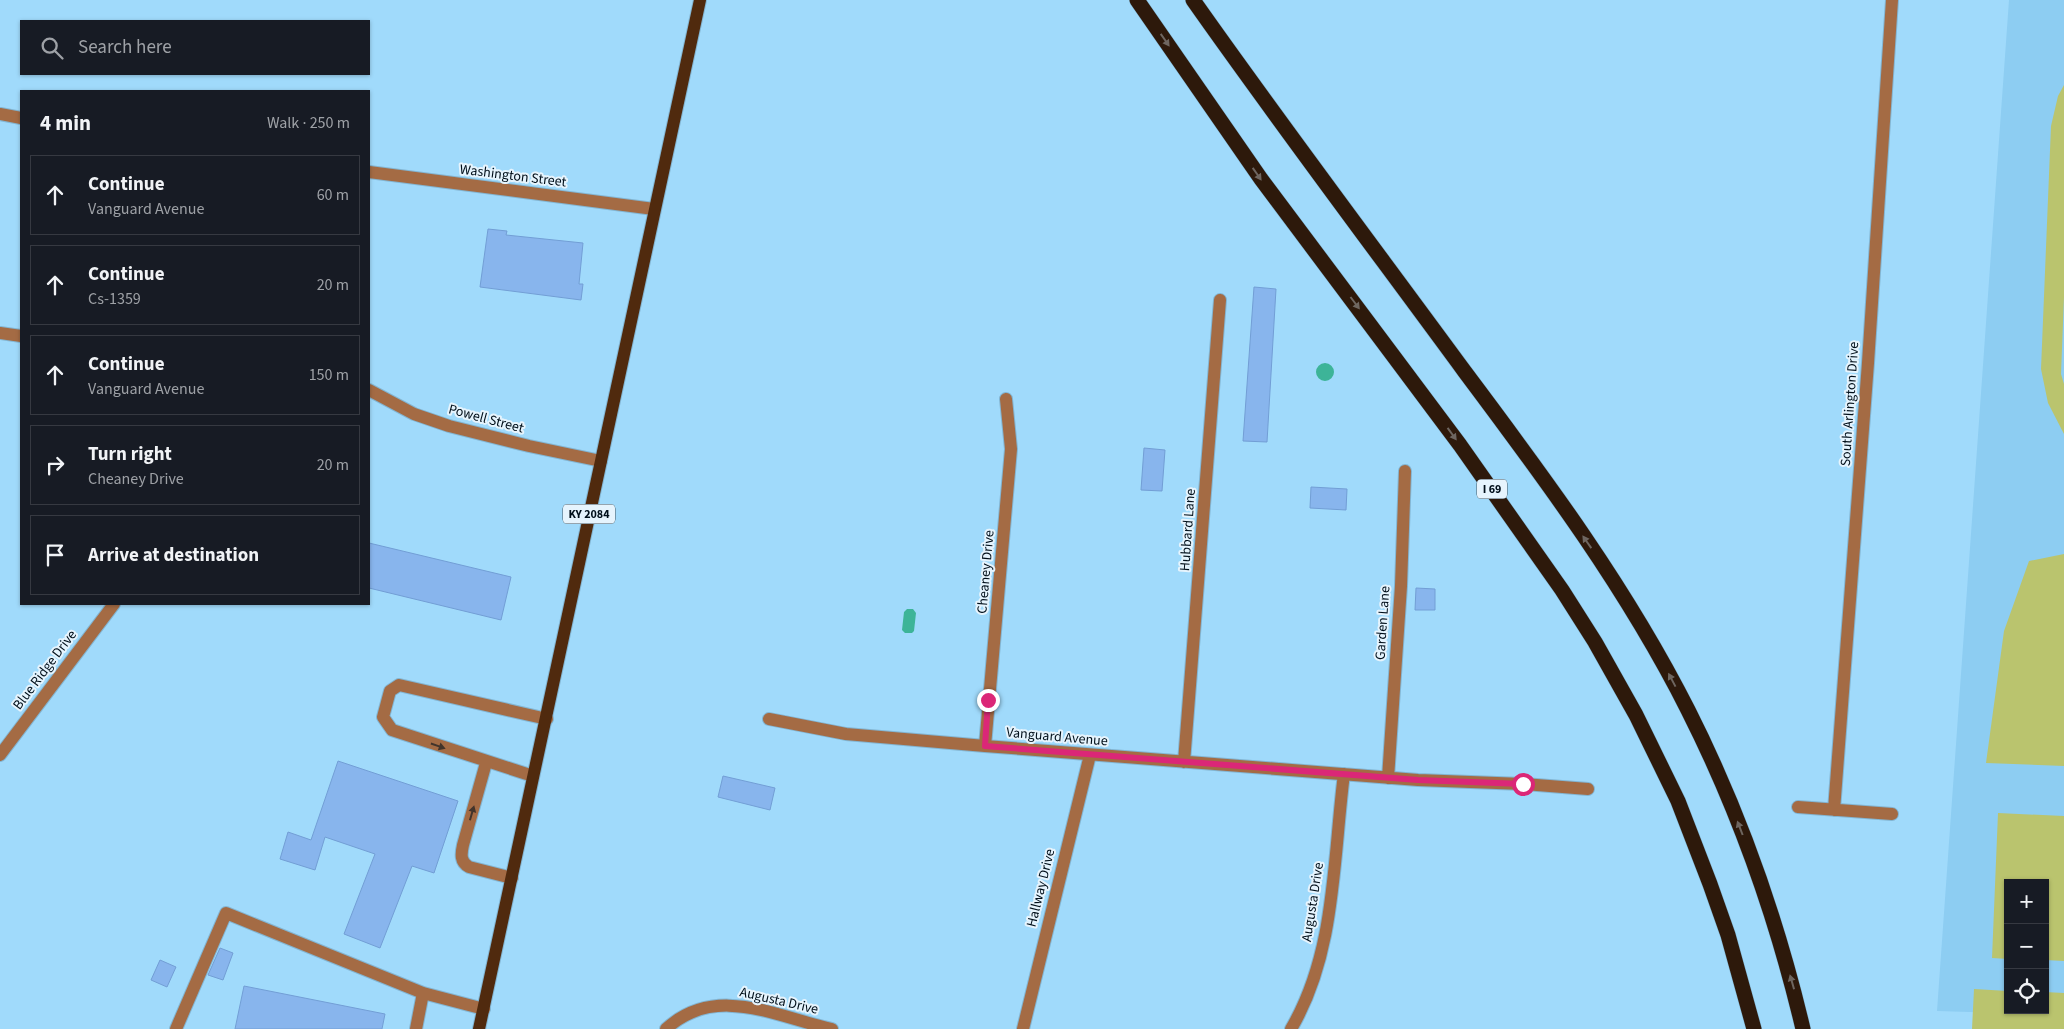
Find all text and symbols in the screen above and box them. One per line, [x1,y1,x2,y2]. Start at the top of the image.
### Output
search box [20,20,370,75]
one-way arrow [1160,33,1170,47]
icon: search [38,34,66,62]
text: Search here [78,34,172,61]
text: 4 min [40,108,91,138]
text: Walk · 250 m [267,112,350,134]
street label: Washington Street [459,160,568,192]
one-way arrow [1252,167,1262,180]
text: Continue [88,171,165,198]
icon: ahead [41,181,69,209]
text: 60 m [317,184,349,206]
text: Vanguard Avenue [88,198,204,220]
text: Continue [88,261,165,288]
icon: ahead [41,271,69,299]
text: 20 m [317,274,349,296]
text: Cs-1359 [88,288,141,310]
one-way arrow [1350,296,1361,309]
street label: South Arlington Drive [1836,341,1864,467]
text: Continue [88,351,165,378]
icon: ahead [41,361,69,389]
text: 150 m [309,364,349,386]
text: Vanguard Avenue [88,378,204,400]
street label: Powell Street [446,399,526,439]
one-way arrow [1447,427,1457,441]
text: Turn right [88,441,172,468]
icon: right [41,451,69,479]
text: 20 m [317,454,349,476]
text: Cheaney Drive [88,468,184,490]
road number: I 69 [1477,479,1507,498]
street label: Hubbard Lane [1175,488,1201,572]
road number: KY 2084 [563,504,615,524]
street label: Cheaney Drive [972,529,1000,615]
one-way arrow [1582,535,1592,548]
icon: arrive [41,541,69,569]
text: Arrive at destination [88,542,259,569]
street label: Garden Lane [1370,585,1396,661]
street label: Blue Ridge Drive [8,626,82,714]
one-way arrow [1668,673,1676,687]
route end [977,689,1000,712]
street label: Vanguard Avenue [1005,723,1109,751]
one-way arrow [430,743,445,750]
route start [1512,773,1535,796]
one-way arrow [468,805,476,820]
one-way arrow [1736,820,1743,835]
street label: Hallway Drive [1022,847,1060,929]
street label: Augusta Drive [1297,861,1329,943]
map controls [2004,879,2049,1014]
button: + [2004,879,2049,924]
button: − [2004,924,2049,969]
button: locate [2004,969,2049,1014]
one-way arrow [1787,974,1795,989]
street label: Augusta Drive [738,982,820,1020]

